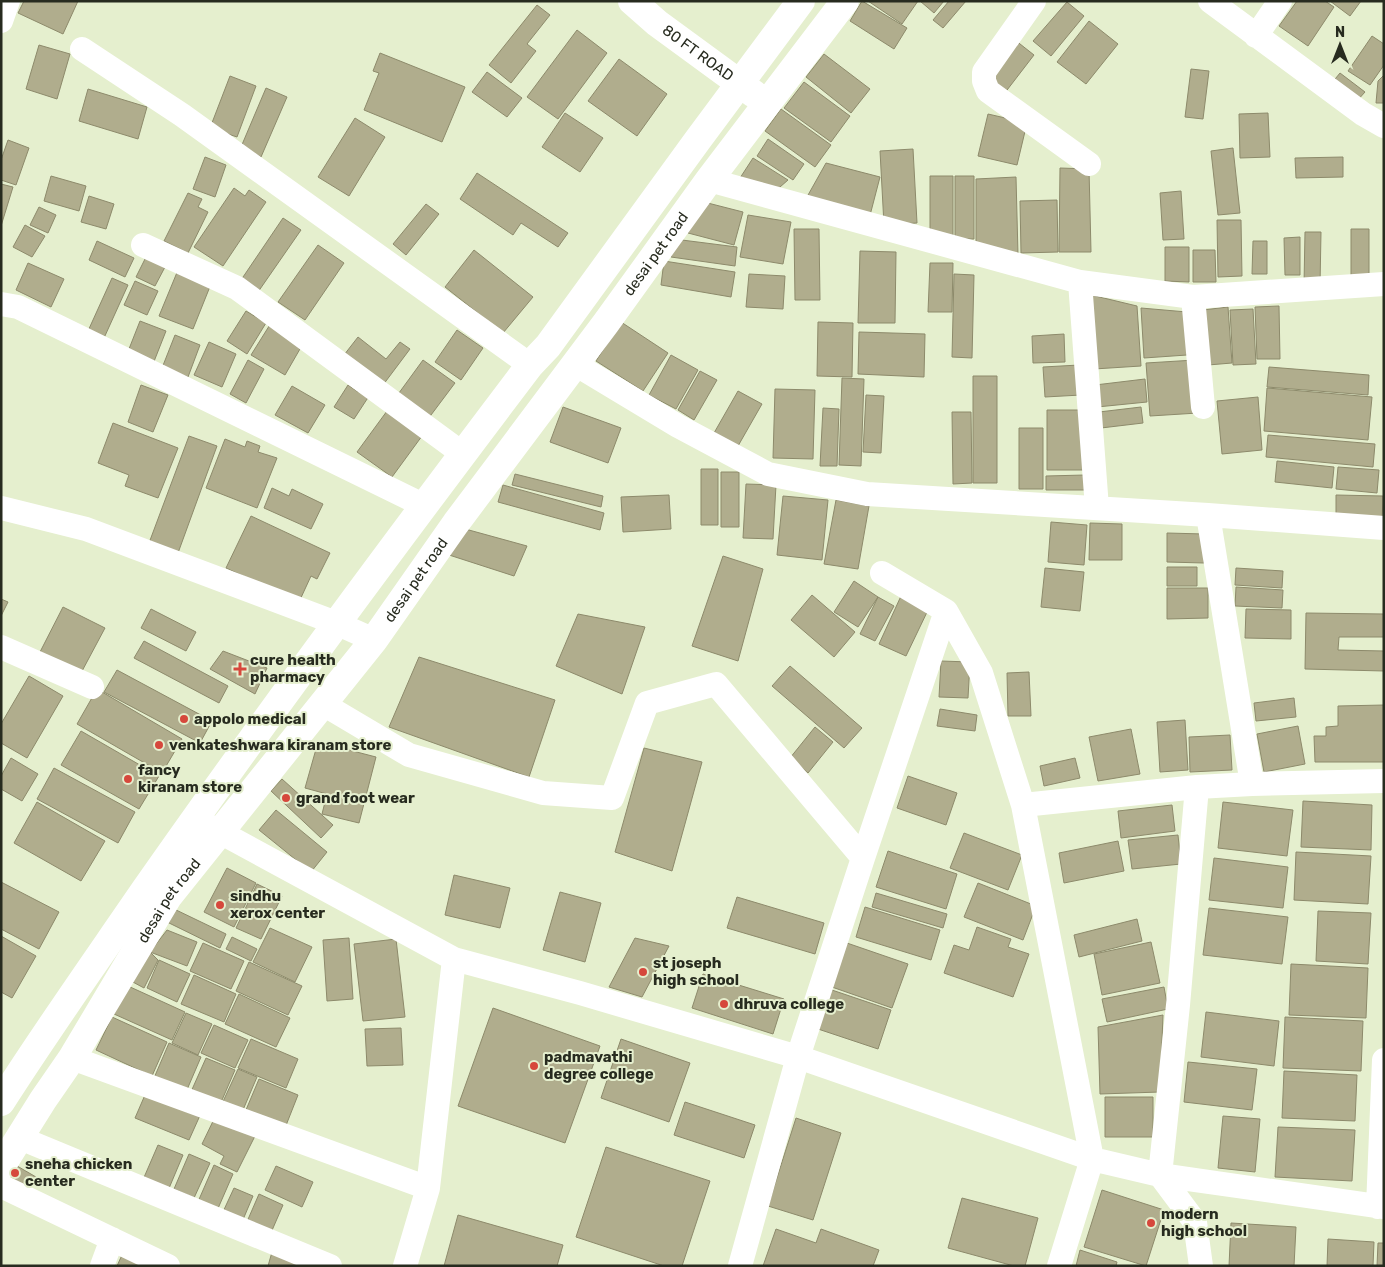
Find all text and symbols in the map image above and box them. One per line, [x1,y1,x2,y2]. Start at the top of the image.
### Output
north arrow [1315,20,1365,70]
street label: 80 FT ROAD [659,21,737,85]
text: N [1335,24,1345,41]
street label: desai pet road [620,208,692,299]
street label: desai pet road [380,535,452,626]
place label: cure health pharmacy [250,651,336,686]
marker: cure health pharmacy [234,663,246,675]
place label: appolo medical [194,710,306,728]
marker: appolo medical [178,713,190,725]
place label: venkateshwara kiranam store [169,736,391,754]
marker: venkateshwara kiranam store [153,739,165,751]
place label: fancy kiranam store [138,761,242,796]
marker: fancy kiranam store [122,773,134,785]
place label: grand foot wear [296,789,415,807]
marker: grand foot wear [280,792,292,804]
street label: desai pet road [134,855,204,946]
place label: sindhu xerox center [230,887,325,922]
marker: sindhu xerox center [214,899,226,911]
place label: st joseph high school [653,954,739,989]
marker: st joseph high school [637,966,649,978]
place label: dhruva college [734,995,844,1013]
marker: dhruva college [718,998,730,1010]
place label: padmavathi degree college [544,1048,654,1083]
marker: padmavathi degree college [528,1060,540,1072]
place label: sneha chicken center [25,1155,132,1190]
marker: sneha chicken center [9,1167,21,1179]
place label: modern high school [1161,1205,1247,1240]
marker: modern high school [1145,1217,1157,1229]

